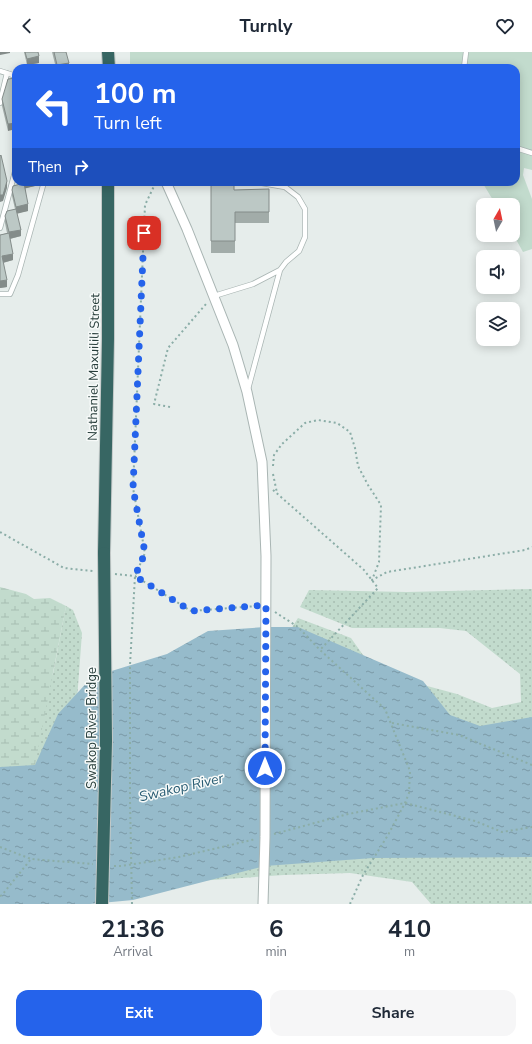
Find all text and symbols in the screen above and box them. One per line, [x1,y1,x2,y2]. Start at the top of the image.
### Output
text: Turnly [240,14,292,38]
icon: back [16,15,38,37]
icon: heart [494,15,516,37]
text: 100 m [94,75,177,113]
icon: left [28,80,80,132]
text: Turn left [94,111,162,135]
icon: right [70,156,92,178]
text: Then [28,157,62,177]
north arrow [476,198,520,242]
map controls [476,198,520,346]
pin [127,216,161,250]
icon: arrive [133,222,155,244]
button: sound [476,250,520,294]
street label: Nathaniel Maxuilili Street [84,293,104,441]
button: layers [476,302,520,346]
street label: Swakop River Bridge [83,667,101,789]
position arrow [244,747,286,789]
water label: Swakop River [137,768,226,806]
text: 21:36 [101,913,164,945]
text: 6 [269,913,283,945]
text: 410 [388,913,431,945]
text: Arrival [113,943,152,961]
text: min [265,943,287,961]
text: m [404,943,415,961]
button: Exit [16,990,262,1036]
button: Share [270,990,516,1036]

